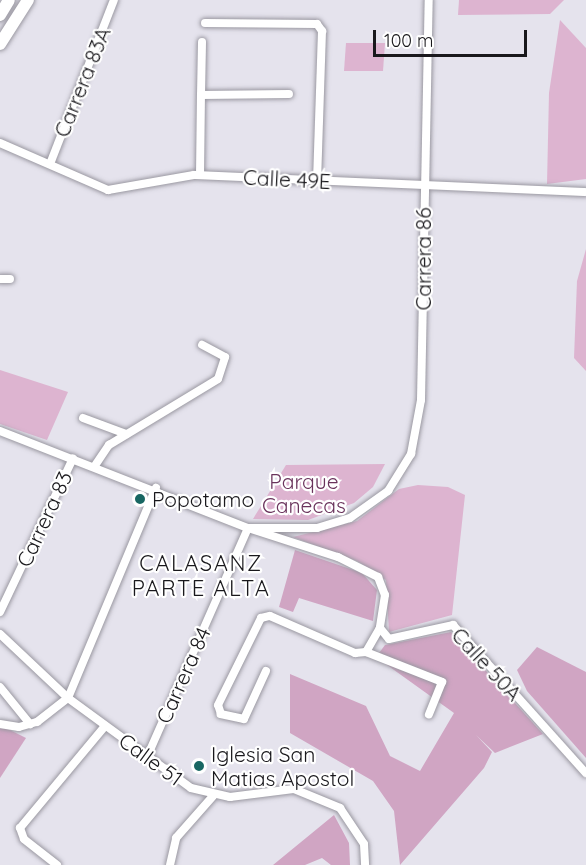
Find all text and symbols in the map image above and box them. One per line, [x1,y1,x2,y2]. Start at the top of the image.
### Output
scale bar [376,18,530,56]
street label: Carrera 83A [49,23,115,141]
text: 100 m [384,29,433,52]
street label: Calle 49E [243,164,331,194]
street label: Carrera 86 [410,208,436,310]
street label: Carrera 83 [11,467,77,571]
park label: Parque Canecas [262,468,346,518]
place label: Popotamo [152,486,254,512]
marker: Popotamo [133,492,147,506]
district label: CALASANZ PARTE ALTA [132,550,270,602]
street label: Calle 50A [447,622,527,706]
street label: Carrera 84 [151,623,215,727]
street label: Calle 51 [114,727,188,791]
place label: Iglesia San Matias Apostol [211,741,354,791]
marker: Iglesia San Matias Apostol [192,759,206,773]

